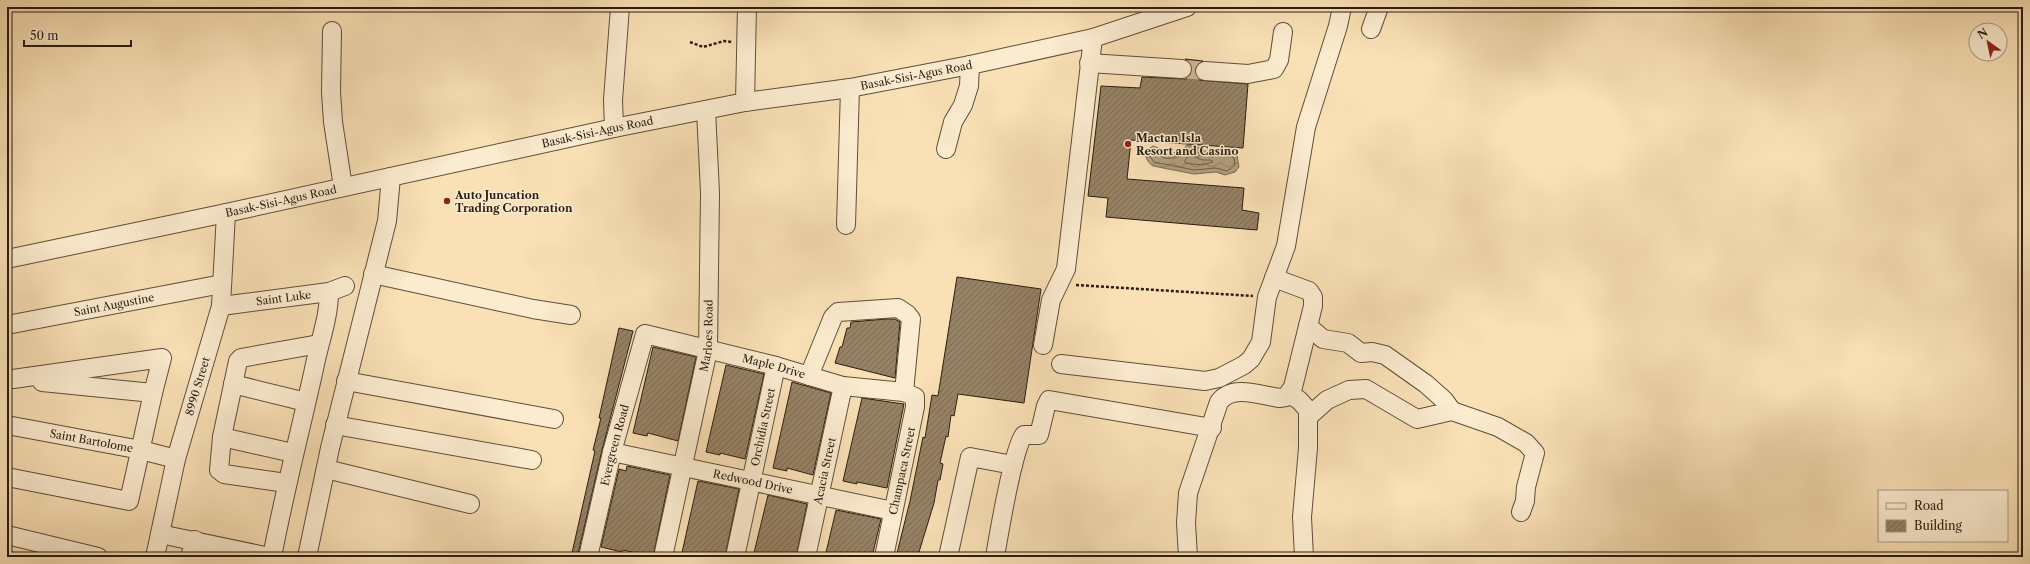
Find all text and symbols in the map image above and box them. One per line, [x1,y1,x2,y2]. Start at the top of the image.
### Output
scale bar [24,22,131,48]
north arrow [1968,22,2008,62]
text: N [1975,25,1991,42]
text: 50 m [30,28,59,43]
street label: Basak-Sisi-Agus Road [859,58,974,93]
street label: Basak-Sisi-Agus Road [540,113,655,151]
place label: Mactan Isla Resort and Casino [1136,131,1238,158]
marker: Mactan Isla Resort and Casino [1123,139,1133,149]
street label: Basak-Sisi-Agus Road [224,182,338,220]
place label: Auto Juncation Trading Corporation [454,188,573,215]
marker: Auto Juncation Trading Corporation [442,196,452,206]
street label: Saint Luke [255,287,312,308]
street label: Saint Augustine [73,290,155,319]
street label: Marloes Road [696,299,716,373]
street label: Maple Drive [741,351,807,381]
street label: 8990 Street [182,355,213,417]
street label: Orchidia Street [748,386,778,467]
street label: Evergreen Road [597,403,632,487]
street label: Saint Bartolome [49,426,134,455]
street label: Champaca Street [886,426,918,516]
street label: Acacia Street [810,436,839,507]
street label: Redwood Drive [712,466,794,497]
legend [1878,490,2008,542]
text: Road [1914,498,1944,513]
text: Building [1914,518,1962,533]

